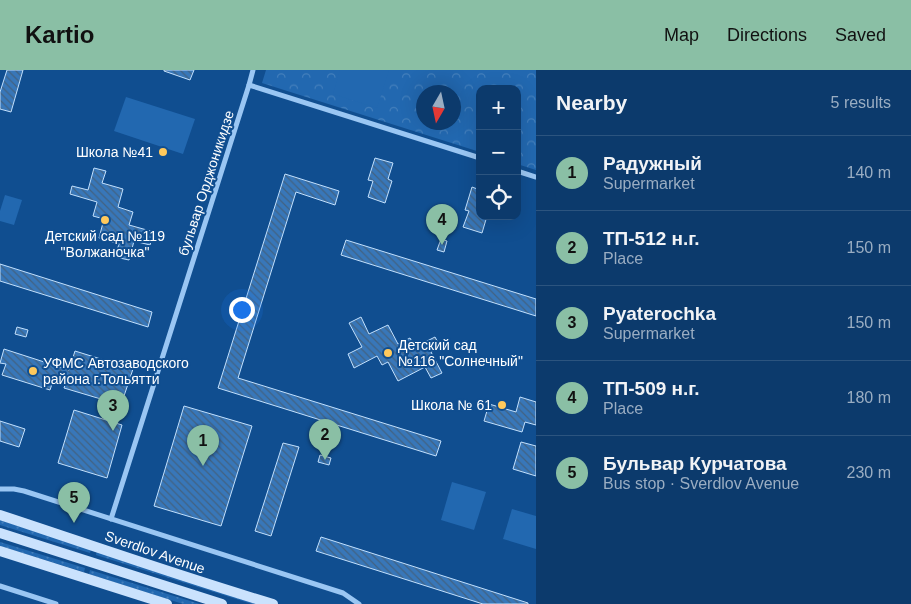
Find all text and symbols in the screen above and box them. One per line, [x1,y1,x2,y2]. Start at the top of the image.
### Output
text: Kartio [25,21,94,48]
text: Map [664,25,699,45]
text: Directions [727,25,807,45]
text: Saved [835,25,886,45]
north arrow [416,85,461,130]
map controls [476,85,521,220]
button: + [476,85,521,130]
text: Nearby [556,91,627,114]
text: 5 results [831,94,891,111]
street label: бульвар Орджоникидзе [175,108,237,258]
button: − [476,130,521,175]
place label: Школа №41 [76,144,153,160]
marker: Школа №41 [157,146,169,158]
text: Радужный [603,153,702,174]
text: 1 [568,164,576,181]
text: 140 m [847,164,891,181]
button: locate [476,175,521,220]
text: Supermarket [603,175,695,192]
pin: 4 [426,204,458,245]
marker: Детский сад №119 "Волжаночка" [99,214,111,226]
place label: Детский сад №119 "Волжаночка" [45,228,165,260]
text: ТП-512 н.г. [603,228,700,249]
text: 2 [568,239,576,256]
text: 150 m [847,239,891,256]
text: Place [603,250,643,267]
your location [229,297,255,323]
text: Pyaterochka [603,303,716,324]
text: 3 [568,314,576,331]
text: 150 m [847,314,891,331]
text: Supermarket [603,325,695,342]
place label: Детский сад №116 "Солнечный" [398,337,523,369]
marker: Детский сад №116 "Солнечный" [382,347,394,359]
place label: УФМС Автозаводского района г.Тольятти [43,355,189,387]
marker: УФМС Автозаводского района г.Тольятти [27,365,39,377]
text: ТП-509 н.г. [603,378,700,399]
text: 4 [568,389,576,406]
text: 180 m [847,389,891,406]
pin: 3 [97,390,129,431]
place label: Школа № 61 [411,397,492,413]
marker: Школа № 61 [496,399,508,411]
text: Place [603,400,643,417]
pin: 2 [309,419,341,460]
pin: 1 [187,425,219,466]
text: Бульвар Курчатова [603,453,787,474]
text: 5 [568,464,576,481]
text: 230 m [847,464,891,481]
text: Bus stop · Sverdlov Avenue [603,475,799,492]
pin: 5 [58,482,90,523]
street label: Sverdlov Avenue [103,527,207,577]

